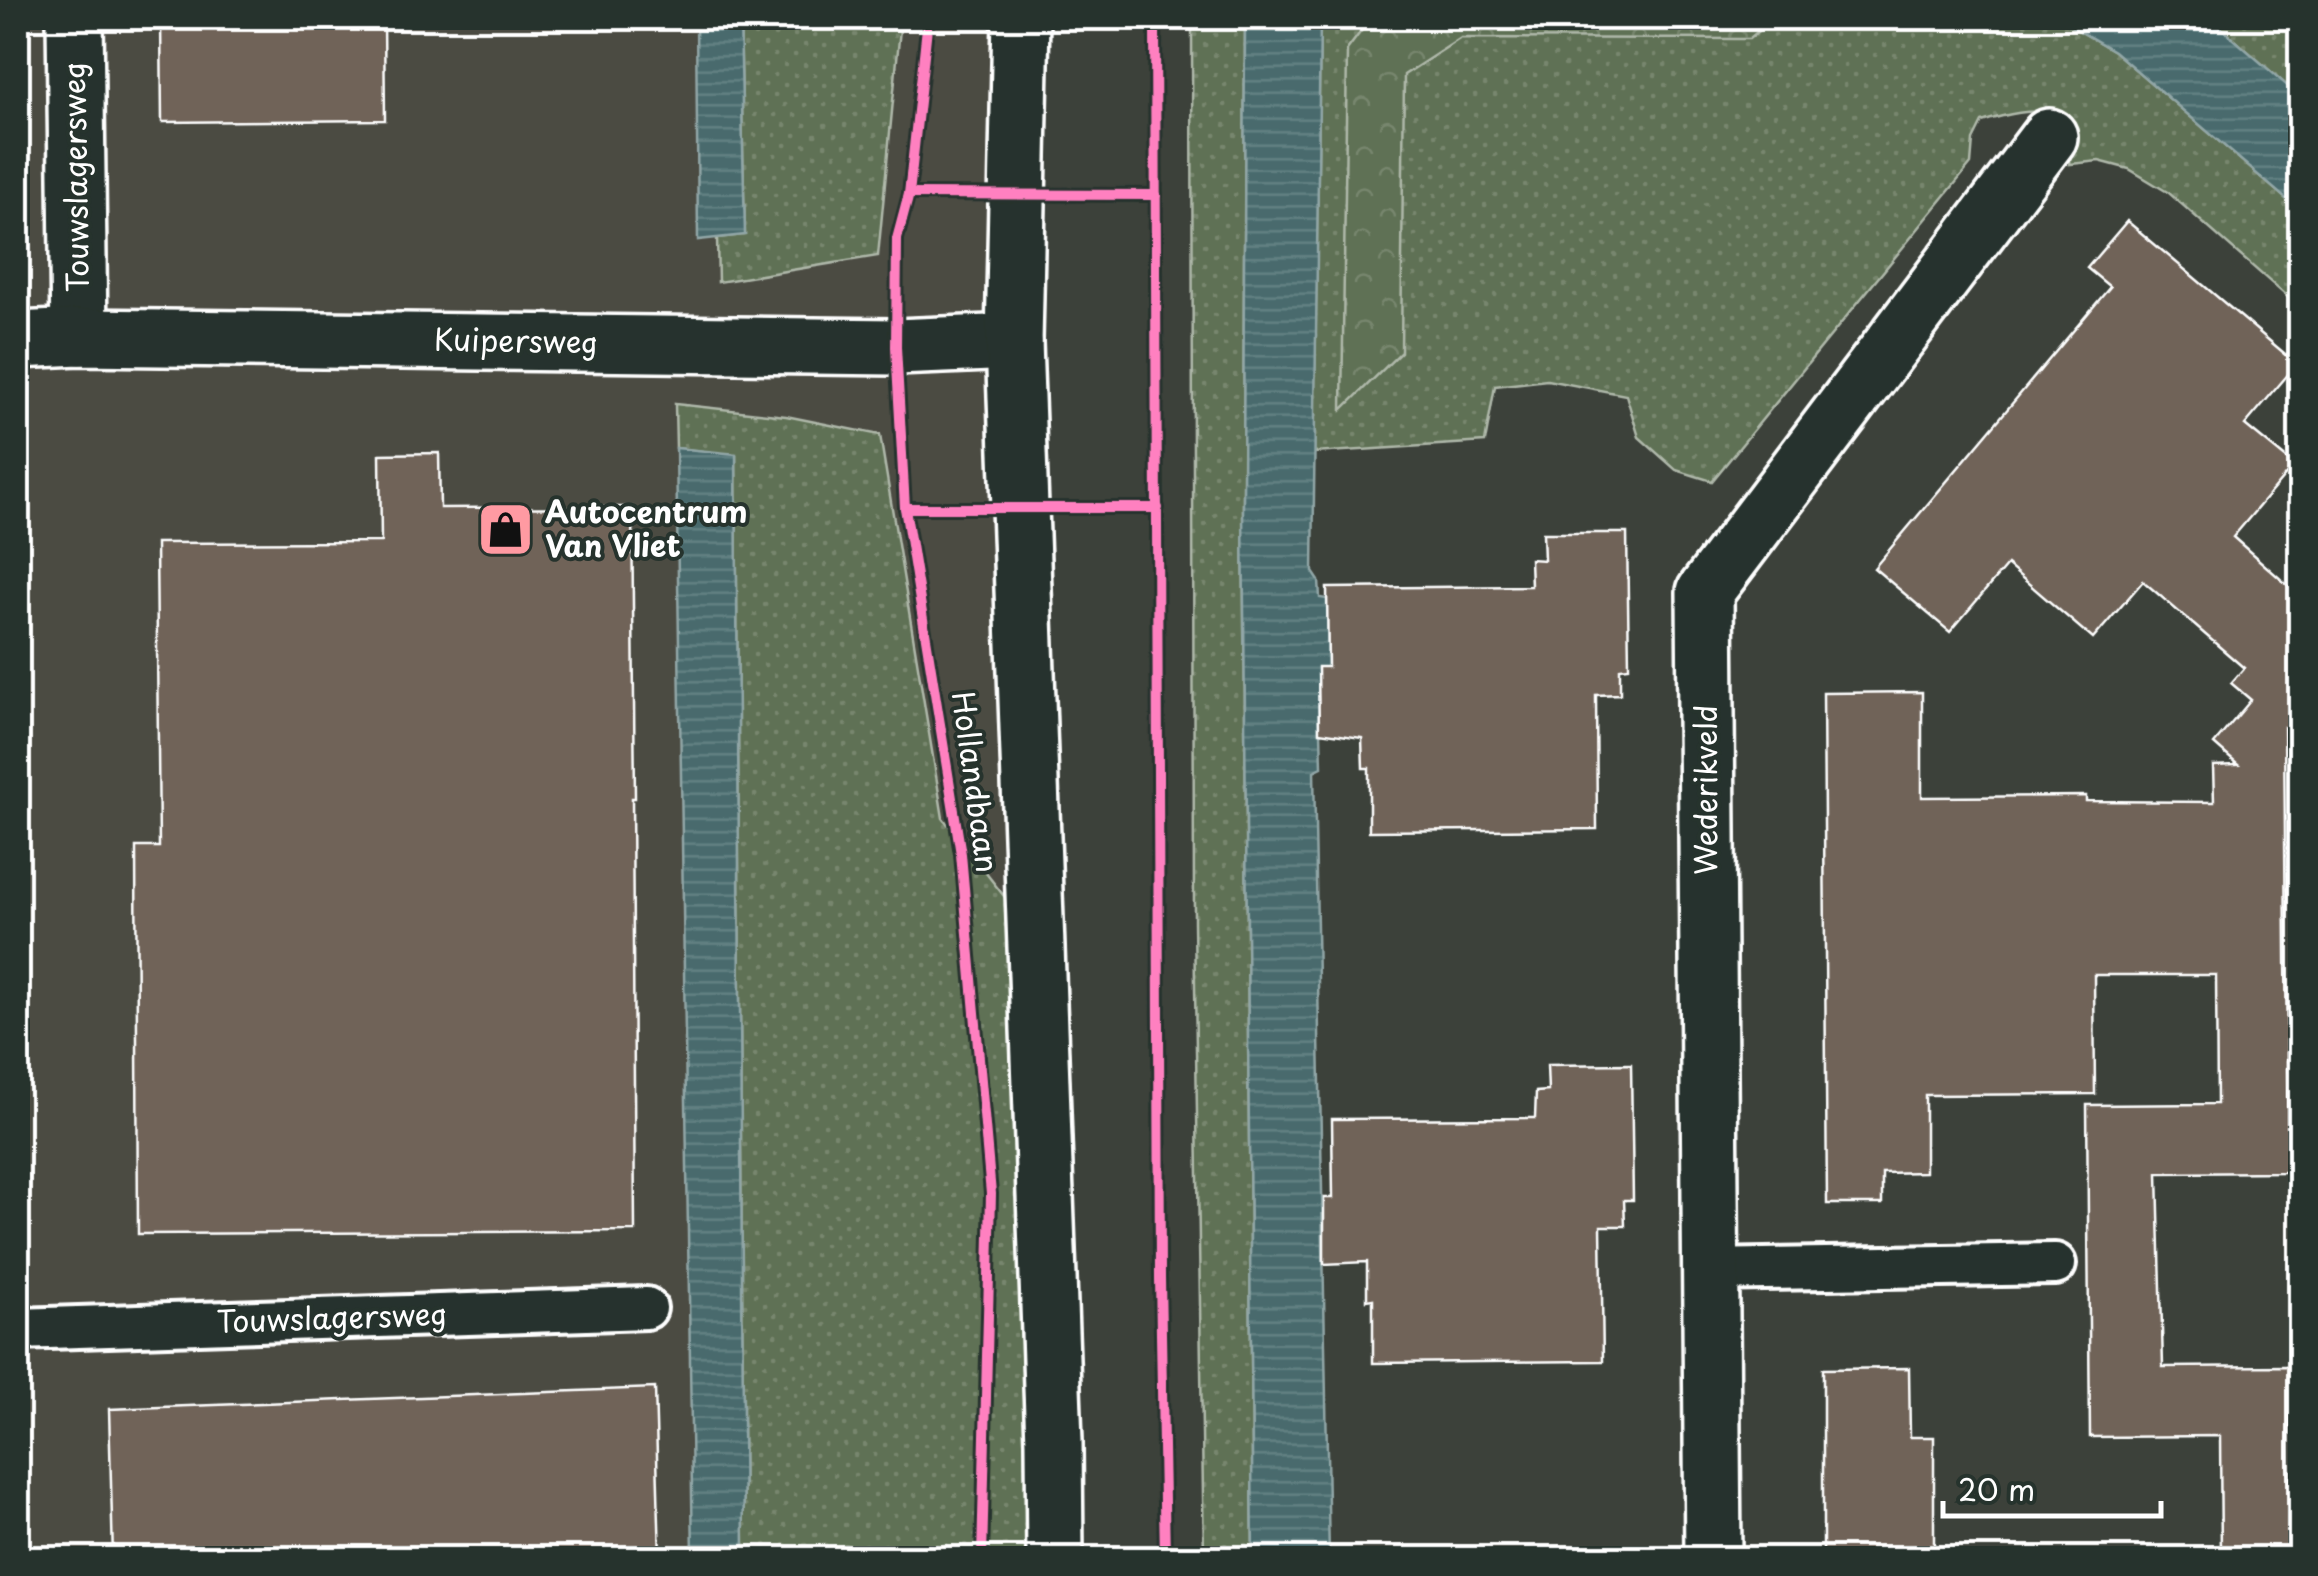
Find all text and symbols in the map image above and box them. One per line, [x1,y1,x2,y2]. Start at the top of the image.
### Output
street label: Touwslagersweg [50,61,99,293]
street label: Kuipersweg [434,316,599,363]
place label: Autocentrum Van Vliet [545,488,748,567]
shop icon: Autocentrum Van Vliet [476,500,536,560]
street label: Hollandbaan [941,688,1011,875]
street label: Wederikveld [1682,705,1727,875]
street label: Touwslagersweg [216,1290,448,1343]
scale bar [1943,1456,2160,1518]
text: 20 m [1958,1466,2035,1511]

